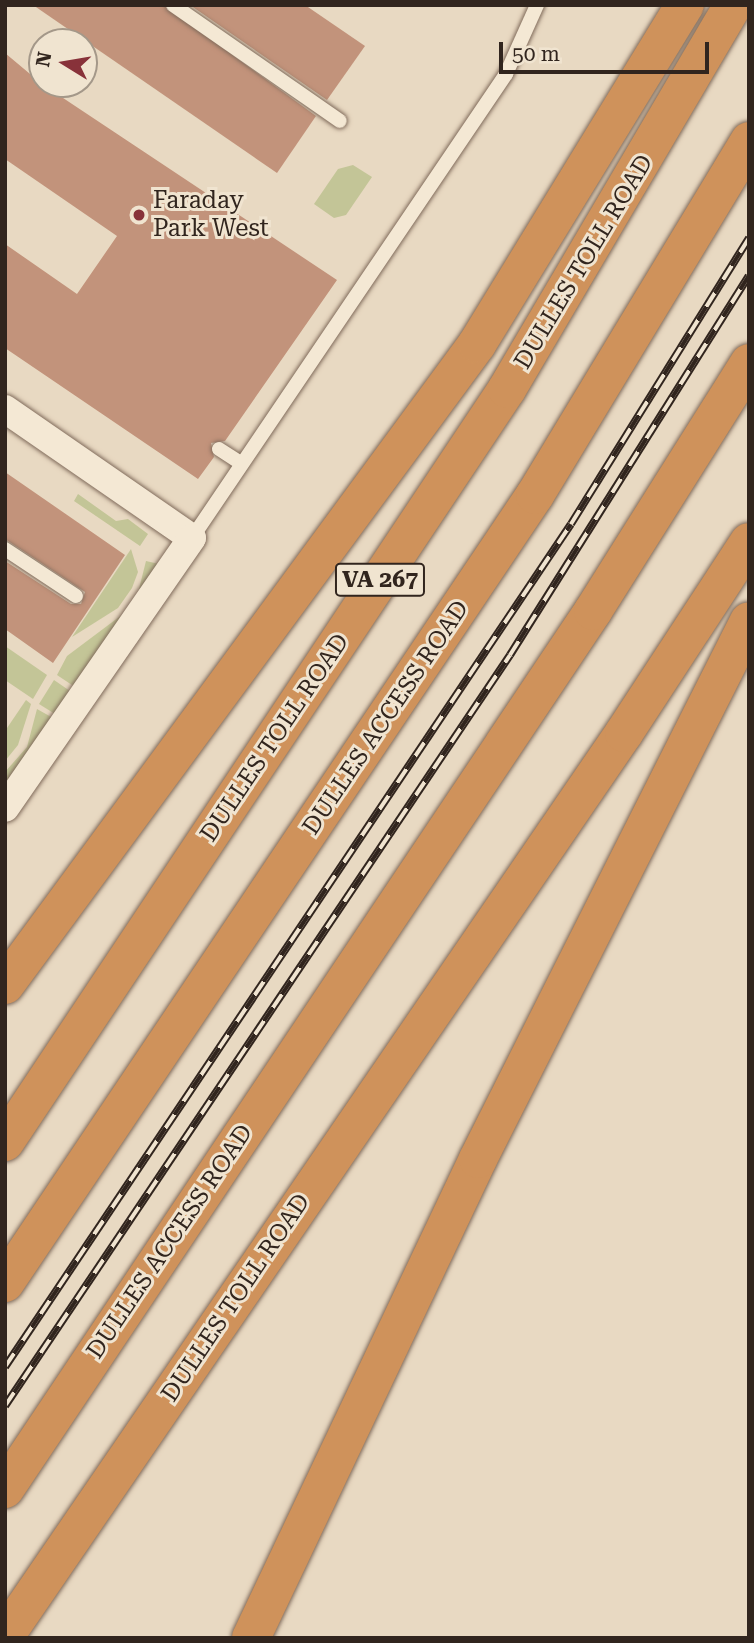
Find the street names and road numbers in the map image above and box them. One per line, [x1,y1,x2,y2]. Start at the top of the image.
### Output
street label: DULLES TOLL ROAD [509,150,659,374]
road number: VA 267 [334,560,426,600]
street label: DULLES ACCESS ROAD [297,595,475,841]
street label: DULLES TOLL ROAD [195,628,355,848]
street label: DULLES ACCESS ROAD [81,1119,259,1365]
street label: DULLES TOLL ROAD [156,1188,316,1408]

